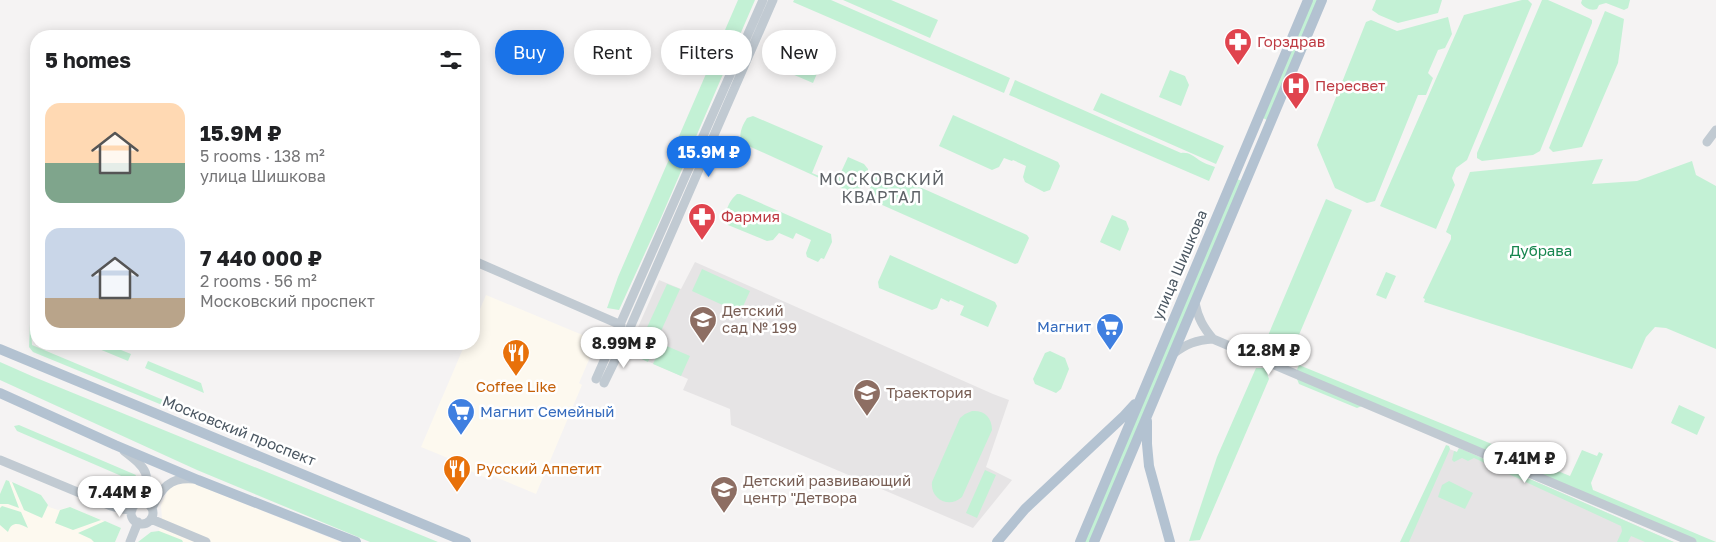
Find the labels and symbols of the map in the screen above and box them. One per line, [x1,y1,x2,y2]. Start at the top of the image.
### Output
pharmacy icon: Горздрав [1223,27,1253,66]
place label: Горздрав [1257,32,1325,50]
hospital icon: Пересвет [1281,71,1311,110]
place label: Пересвет [1315,76,1386,94]
pin: 15.9M ₽ [663,136,755,178]
district label: МОСКОВСКИЙ КВАРТАЛ [819,169,945,207]
pharmacy icon: Фармия [687,202,717,241]
place label: Фармия [721,207,780,225]
street label: улица Шишкова [1148,207,1210,322]
park label: Дубрава [1510,241,1572,259]
place label: Детский сад № 199 [722,301,797,336]
school or university icon: Детский сад № 199 [688,305,718,344]
supermarket icon: Магнит [1095,312,1125,351]
place label: Магнит [1037,317,1092,335]
pin: 8.99M ₽ [578,326,670,369]
pin: 12.8M ₽ [1223,334,1315,376]
restaurant icon: Coffee Like [501,338,531,377]
place label: Coffee Like [476,377,557,395]
school or university icon: Траектория [852,378,882,417]
place label: Траектория [886,383,972,401]
street label: Московский проспект [160,391,319,469]
supermarket icon: Магнит Семейный [446,397,476,436]
place label: Магнит Семейный [480,402,614,420]
pin: 7.41M ₽ [1479,442,1571,484]
restaurant icon: Русский Аппетит [442,454,472,493]
place label: Русский Аппетит [476,459,602,477]
place label: Детский развивающий центр "Детвора [743,471,911,506]
school or university icon: Детский развивающий центр "Детвора [709,475,739,514]
pin: 7.44M ₽ [74,476,166,518]

